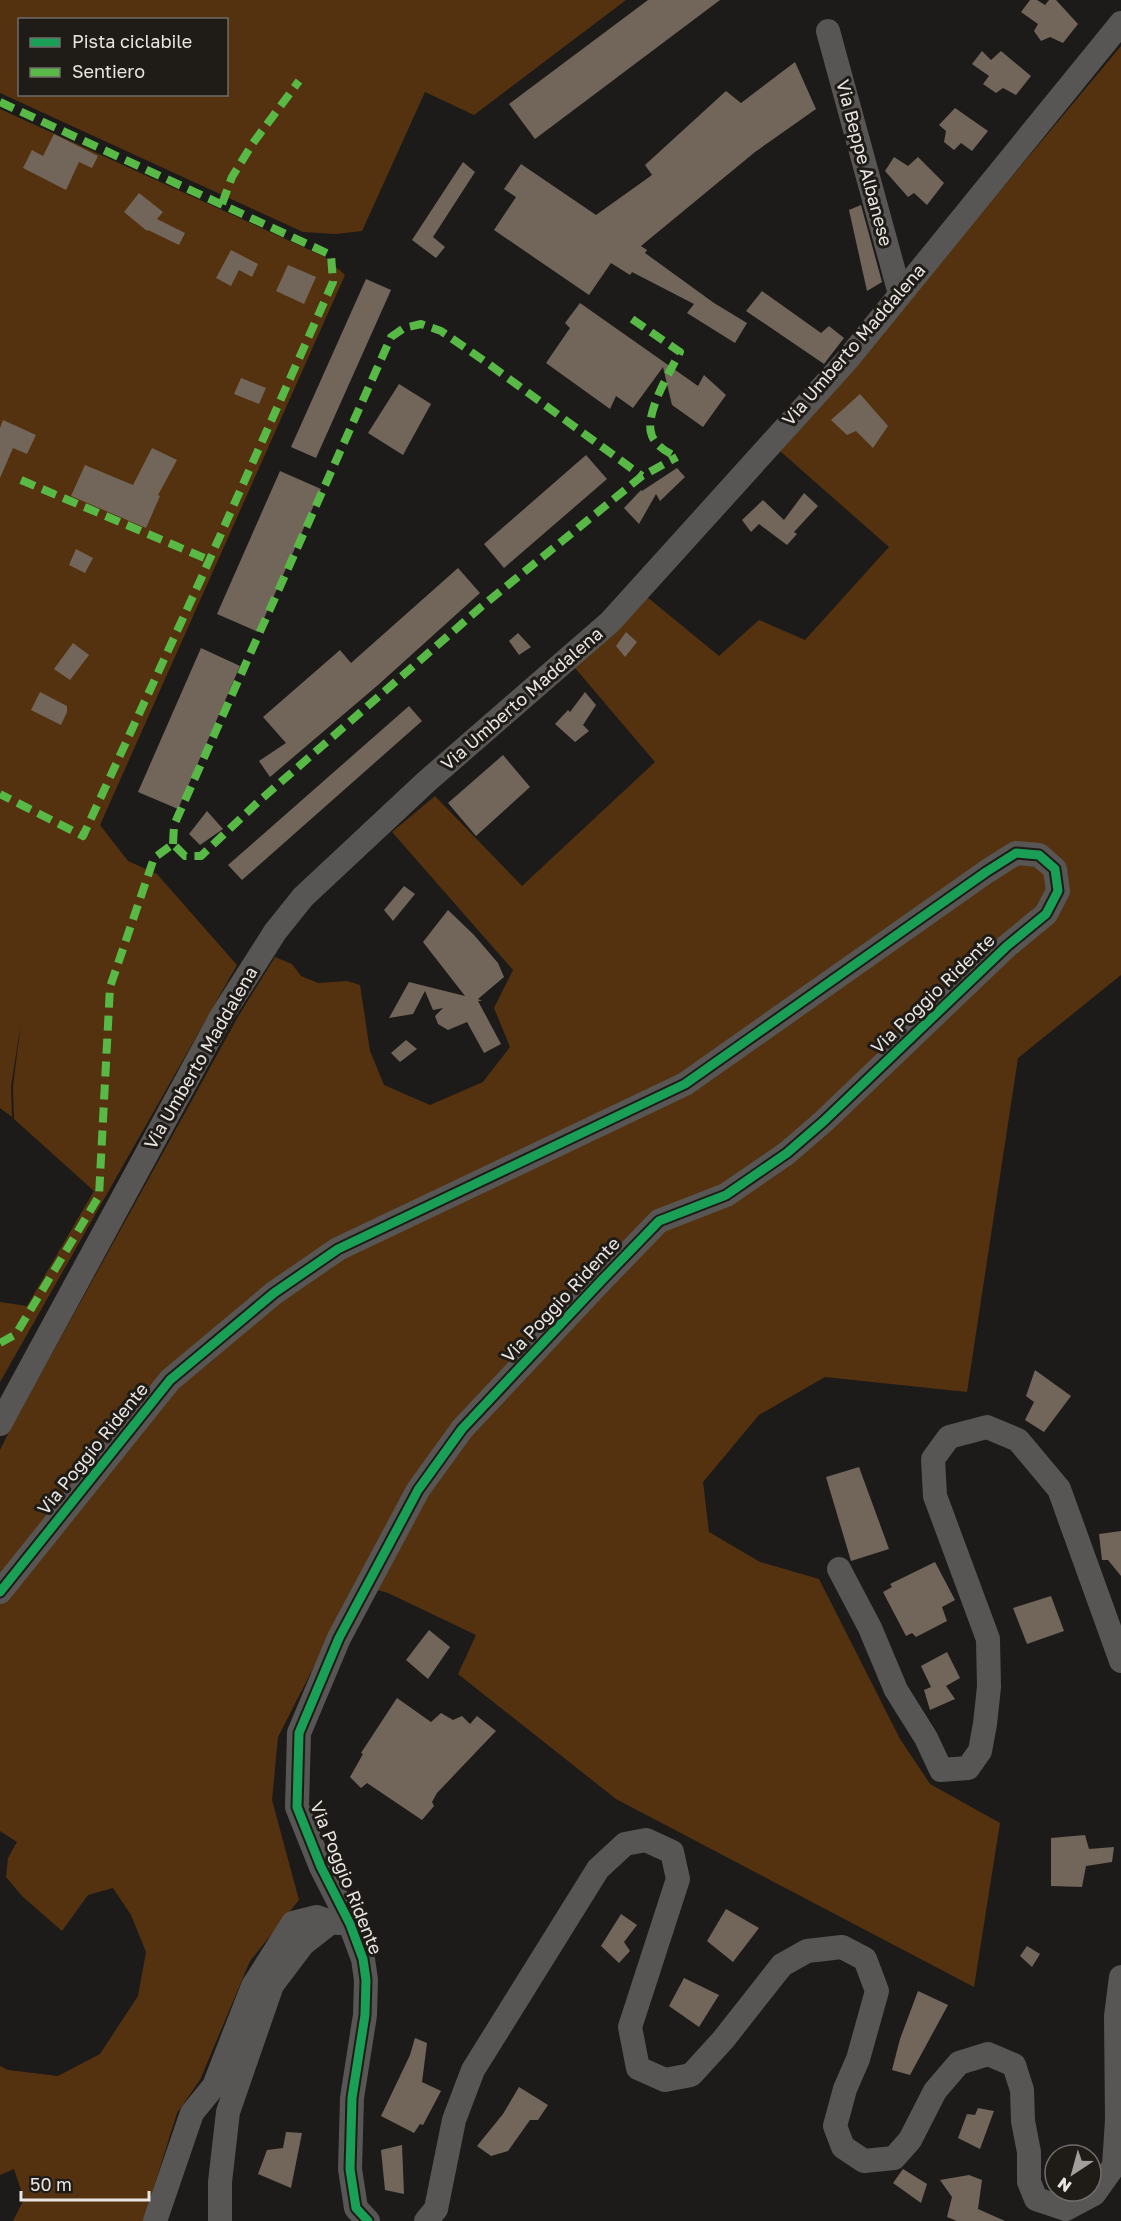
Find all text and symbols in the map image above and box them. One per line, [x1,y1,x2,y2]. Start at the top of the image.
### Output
legend [18,18,228,96]
text: Pista ciclabile [72,30,192,52]
text: Sentiero [72,60,145,82]
street label: Via Beppe Albanese [832,77,898,248]
street label: Via Umberto Maddalena [777,259,930,430]
street label: Via Umberto Maddalena [436,622,607,775]
street label: Via Poggio Ridente [866,929,999,1058]
street label: Via Umberto Maddalena [139,962,261,1153]
street label: Via Poggio Ridente [497,1232,624,1367]
street label: Via Poggio Ridente [32,1378,152,1519]
street label: Via Poggio Ridente [306,1798,388,1957]
north arrow [1043,2143,1103,2203]
scale bar [21,2164,148,2202]
text: 50 m [30,2173,72,2195]
text: N [1053,2173,1075,2197]

